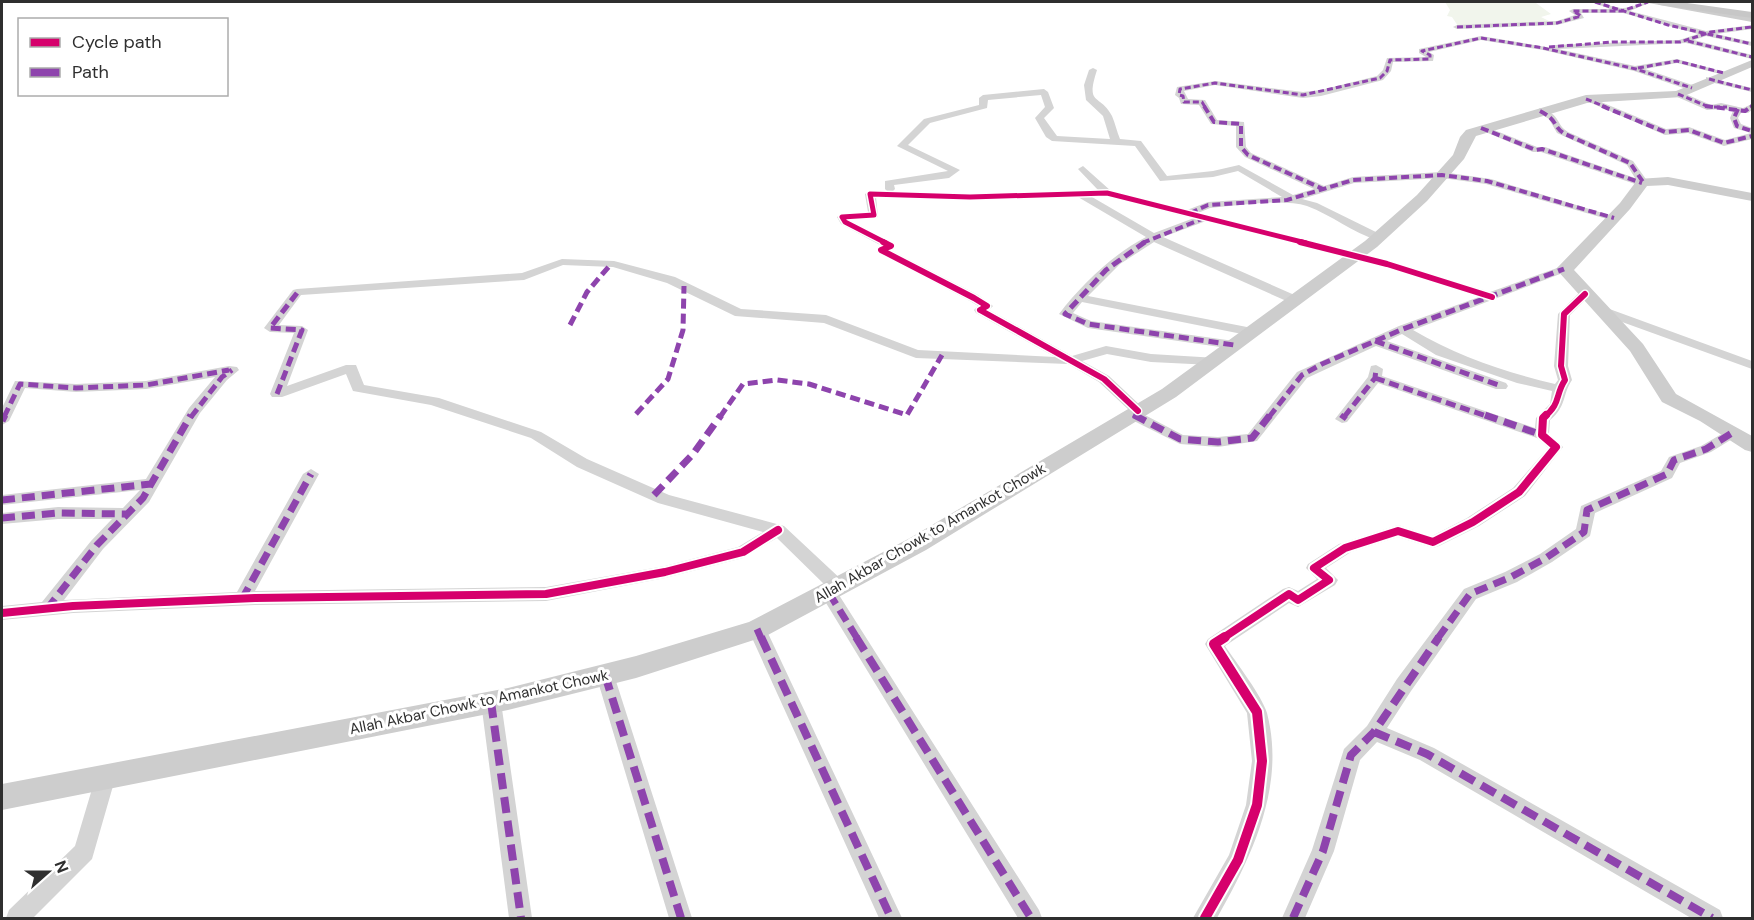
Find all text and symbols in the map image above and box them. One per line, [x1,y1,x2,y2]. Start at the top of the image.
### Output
legend [18,18,228,96]
text: Cycle path [72,30,162,54]
text: Path [72,60,109,84]
street label: Allah Akbar Chowk to Amankot Chowk [811,458,1050,608]
street label: Allah Akbar Chowk to Amankot Chowk [348,665,611,739]
north arrow [18,842,78,902]
text: N [50,858,73,876]

